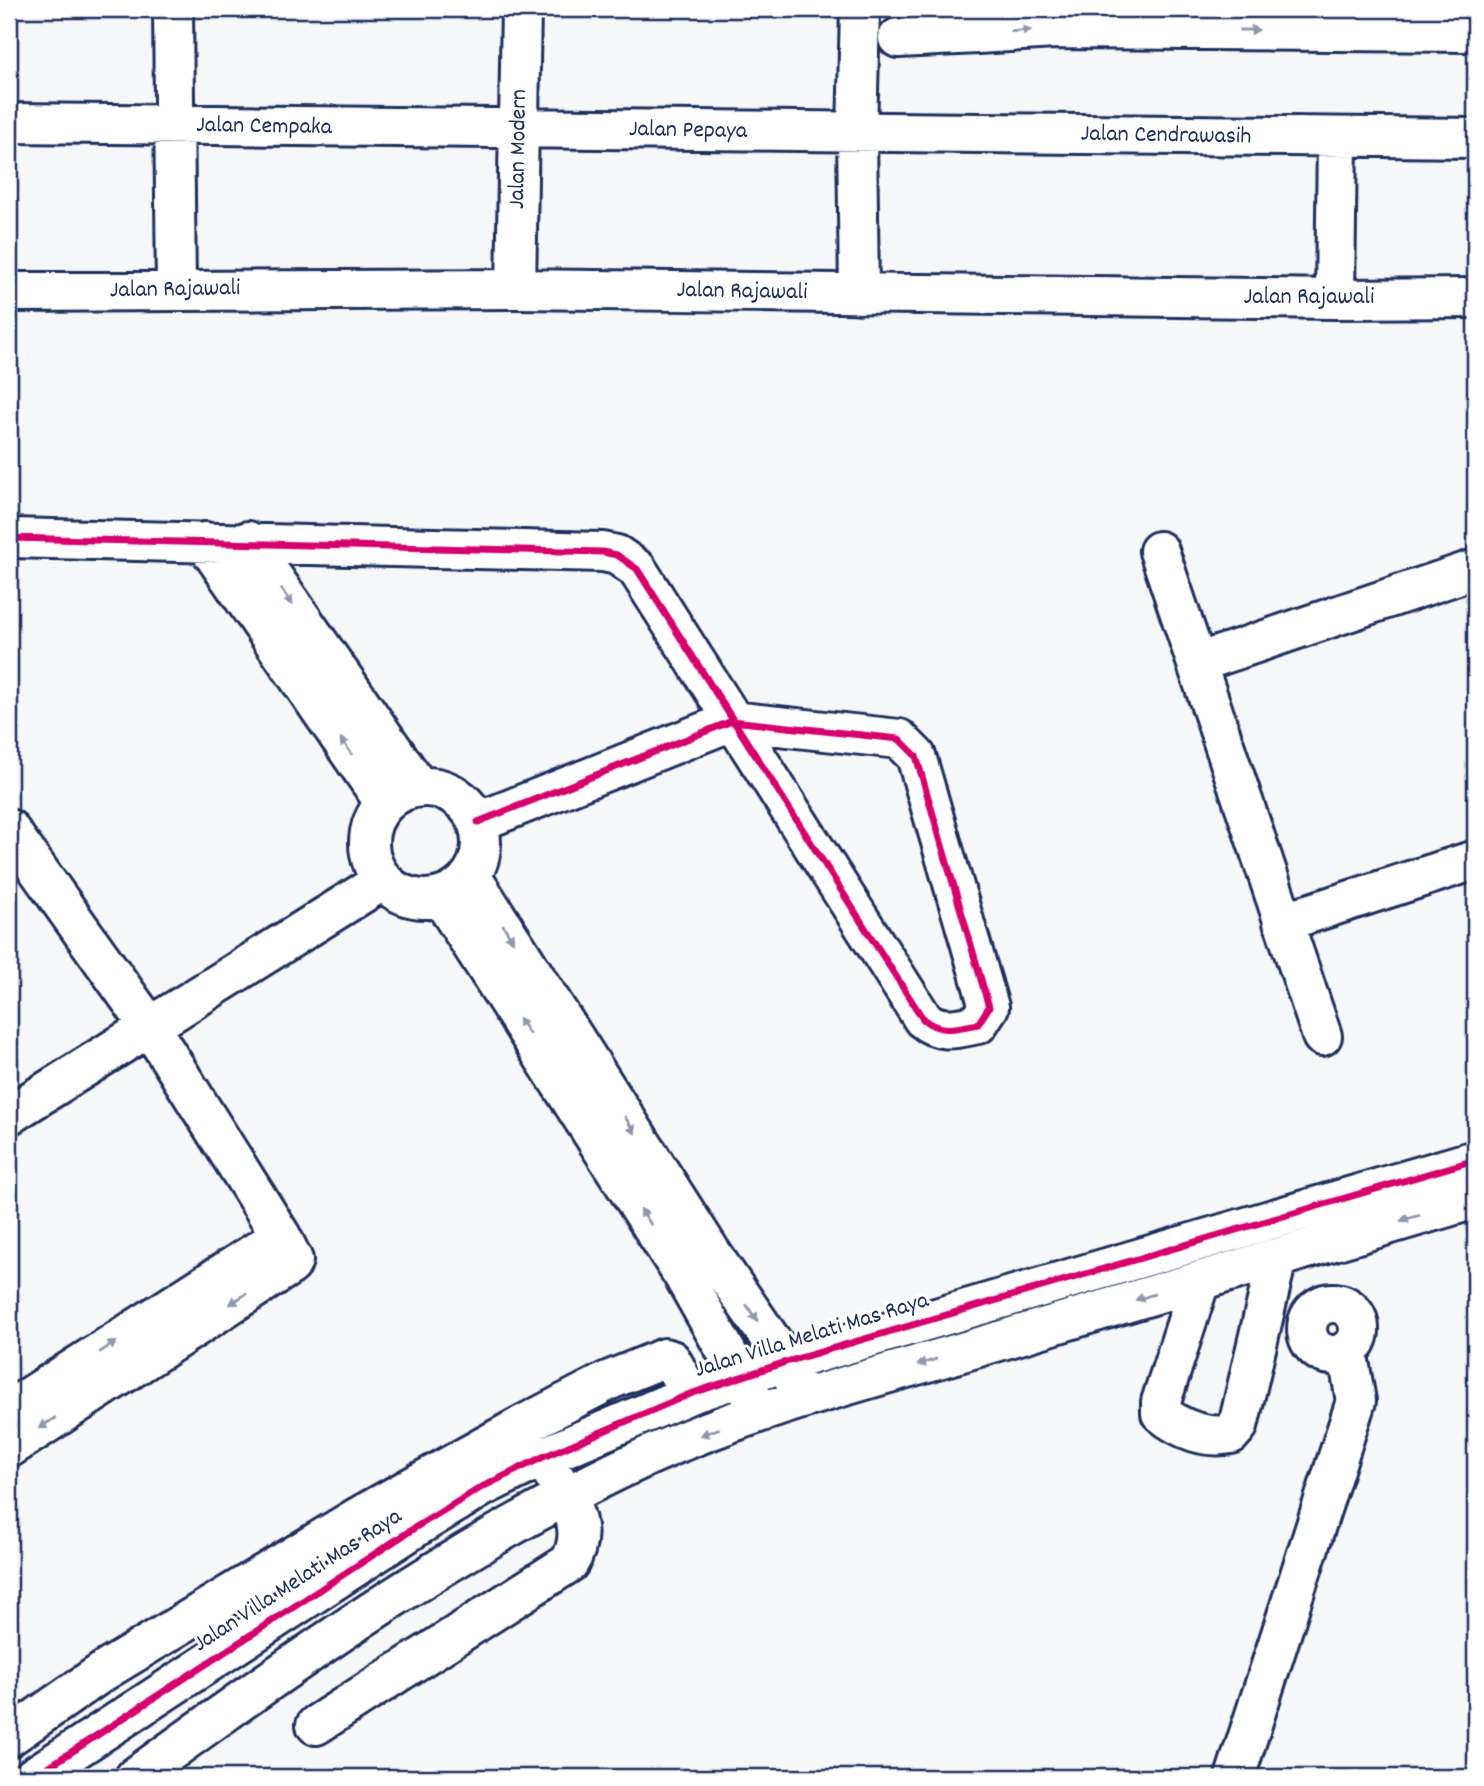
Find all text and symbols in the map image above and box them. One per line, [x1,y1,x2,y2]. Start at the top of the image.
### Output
one-way arrow [1238,24,1260,36]
one-way arrow [1011,25,1033,36]
street label: Jalan Modern [501,89,537,209]
street label: Jalan Cempaka [196,109,333,145]
street label: Jalan Pepaya [629,113,748,149]
street label: Jalan Cendrawasih [1080,118,1252,154]
street label: Jalan Rajawali [109,272,241,308]
street label: Jalan Rajawali [676,274,808,310]
street label: Jalan Rajawali [1244,281,1374,315]
one-way arrow [280,588,293,607]
one-way arrow [339,737,353,755]
one-way arrow [501,923,514,943]
one-way arrow [517,1016,530,1036]
one-way arrow [624,1115,637,1135]
one-way arrow [640,1208,653,1227]
one-way arrow [1399,1214,1420,1224]
street label: Jalan Villa Melati Mas Raya [691,1284,934,1388]
one-way arrow [229,1293,248,1306]
one-way arrow [1134,1293,1155,1303]
one-way arrow [746,1303,759,1323]
one-way arrow [98,1340,117,1353]
one-way arrow [916,1358,937,1368]
one-way arrow [38,1416,57,1429]
one-way arrow [700,1427,721,1438]
street label: Jalan Villa Melati Mas Raya [187,1500,410,1661]

